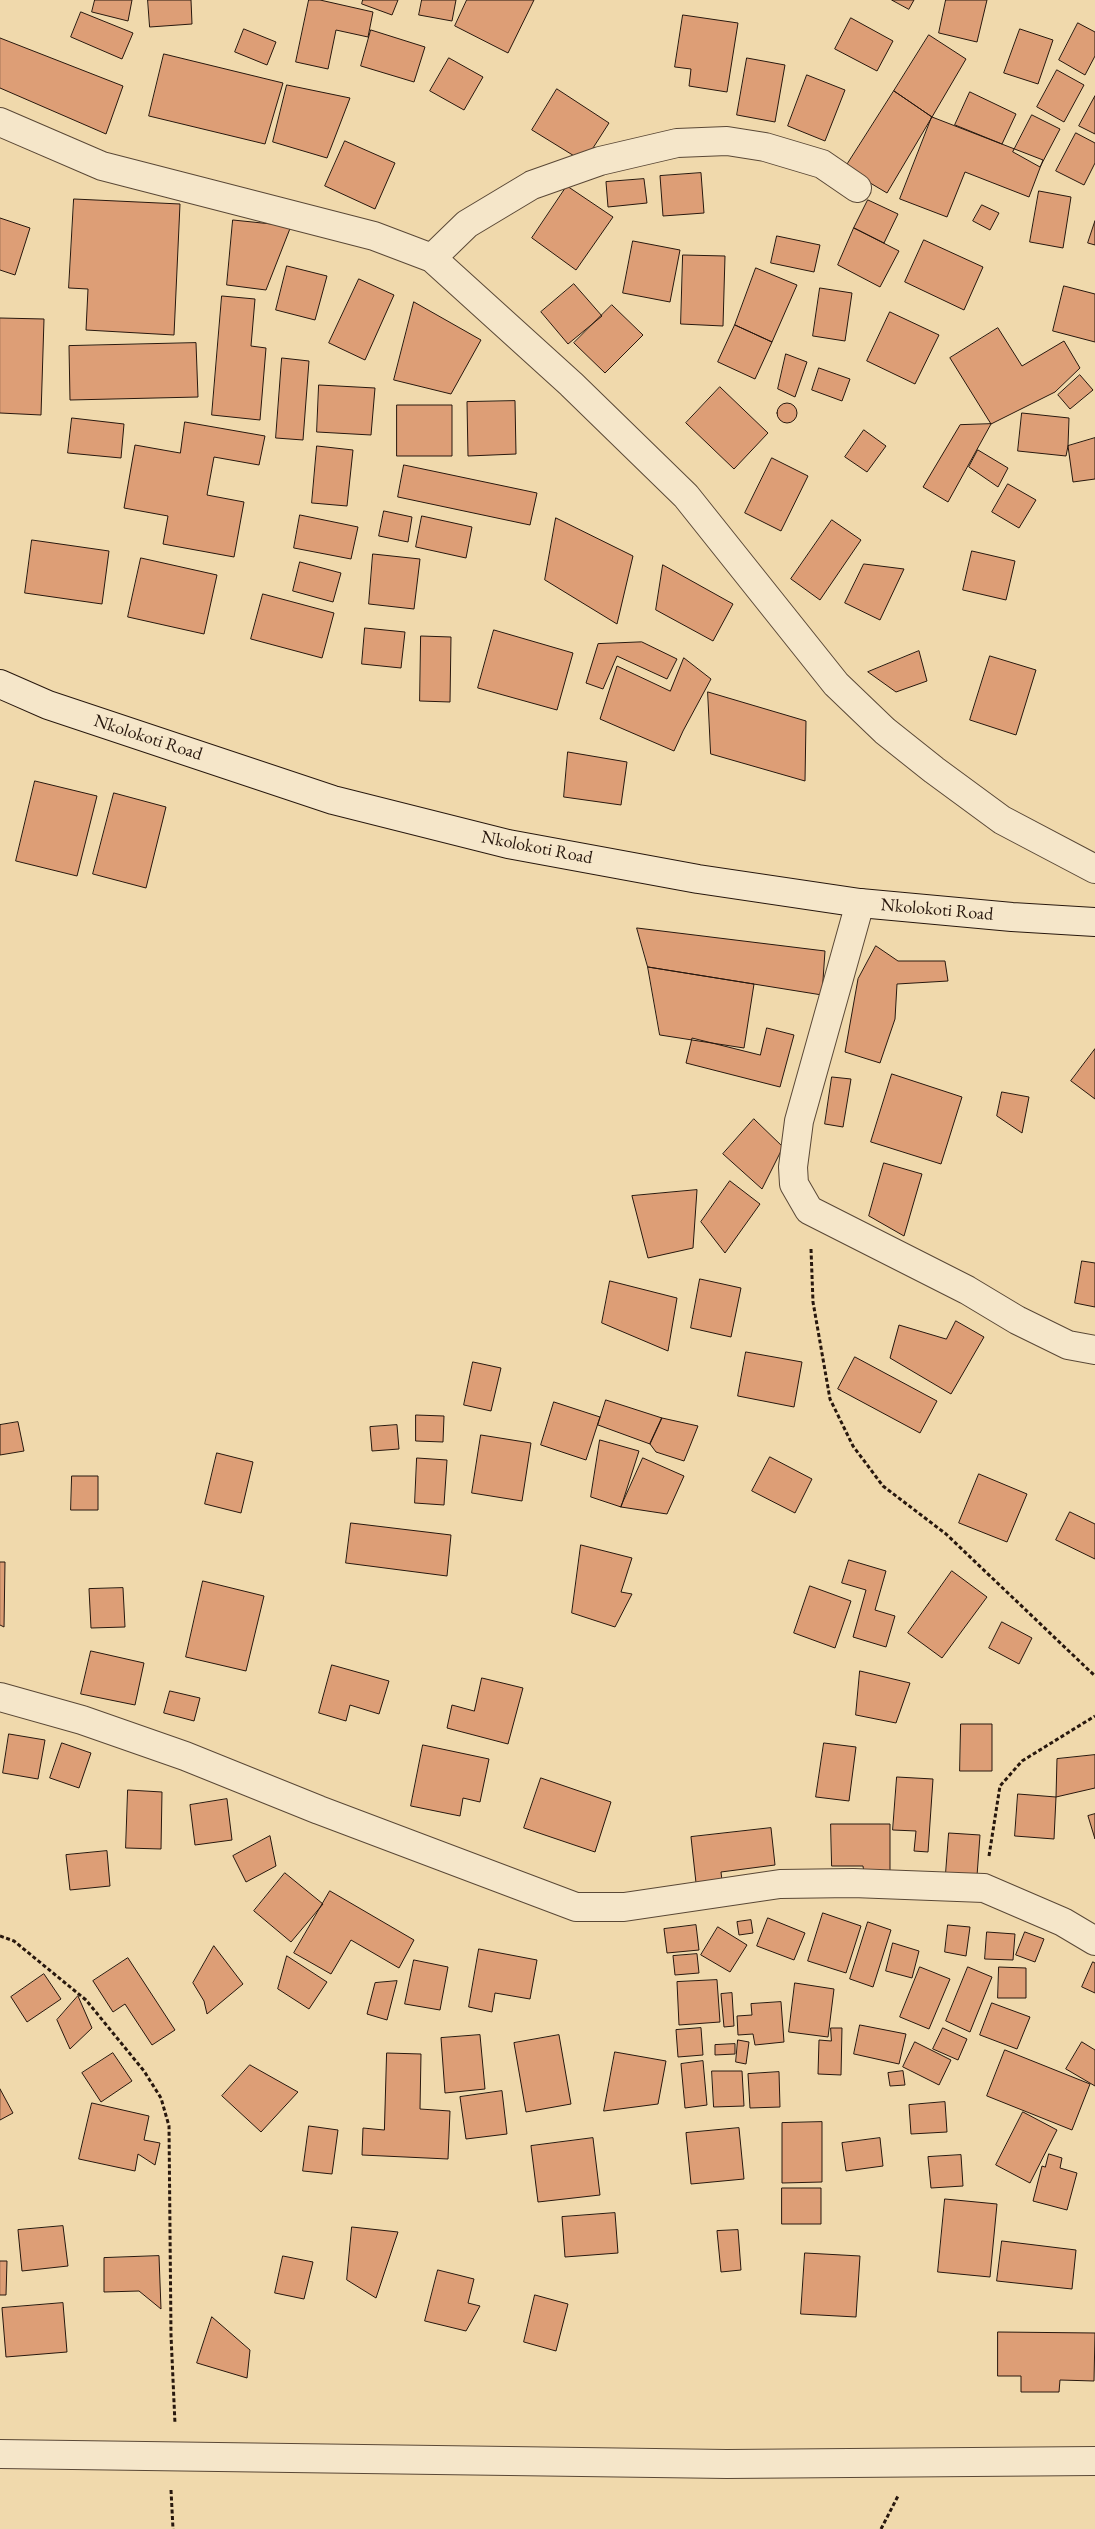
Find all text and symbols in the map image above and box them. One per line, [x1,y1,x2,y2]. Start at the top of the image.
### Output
street label: Nkolokoti Road [91,710,205,766]
street label: Nkolokoti Road [479,827,595,869]
street label: Nkolokoti Road [880,894,994,926]

